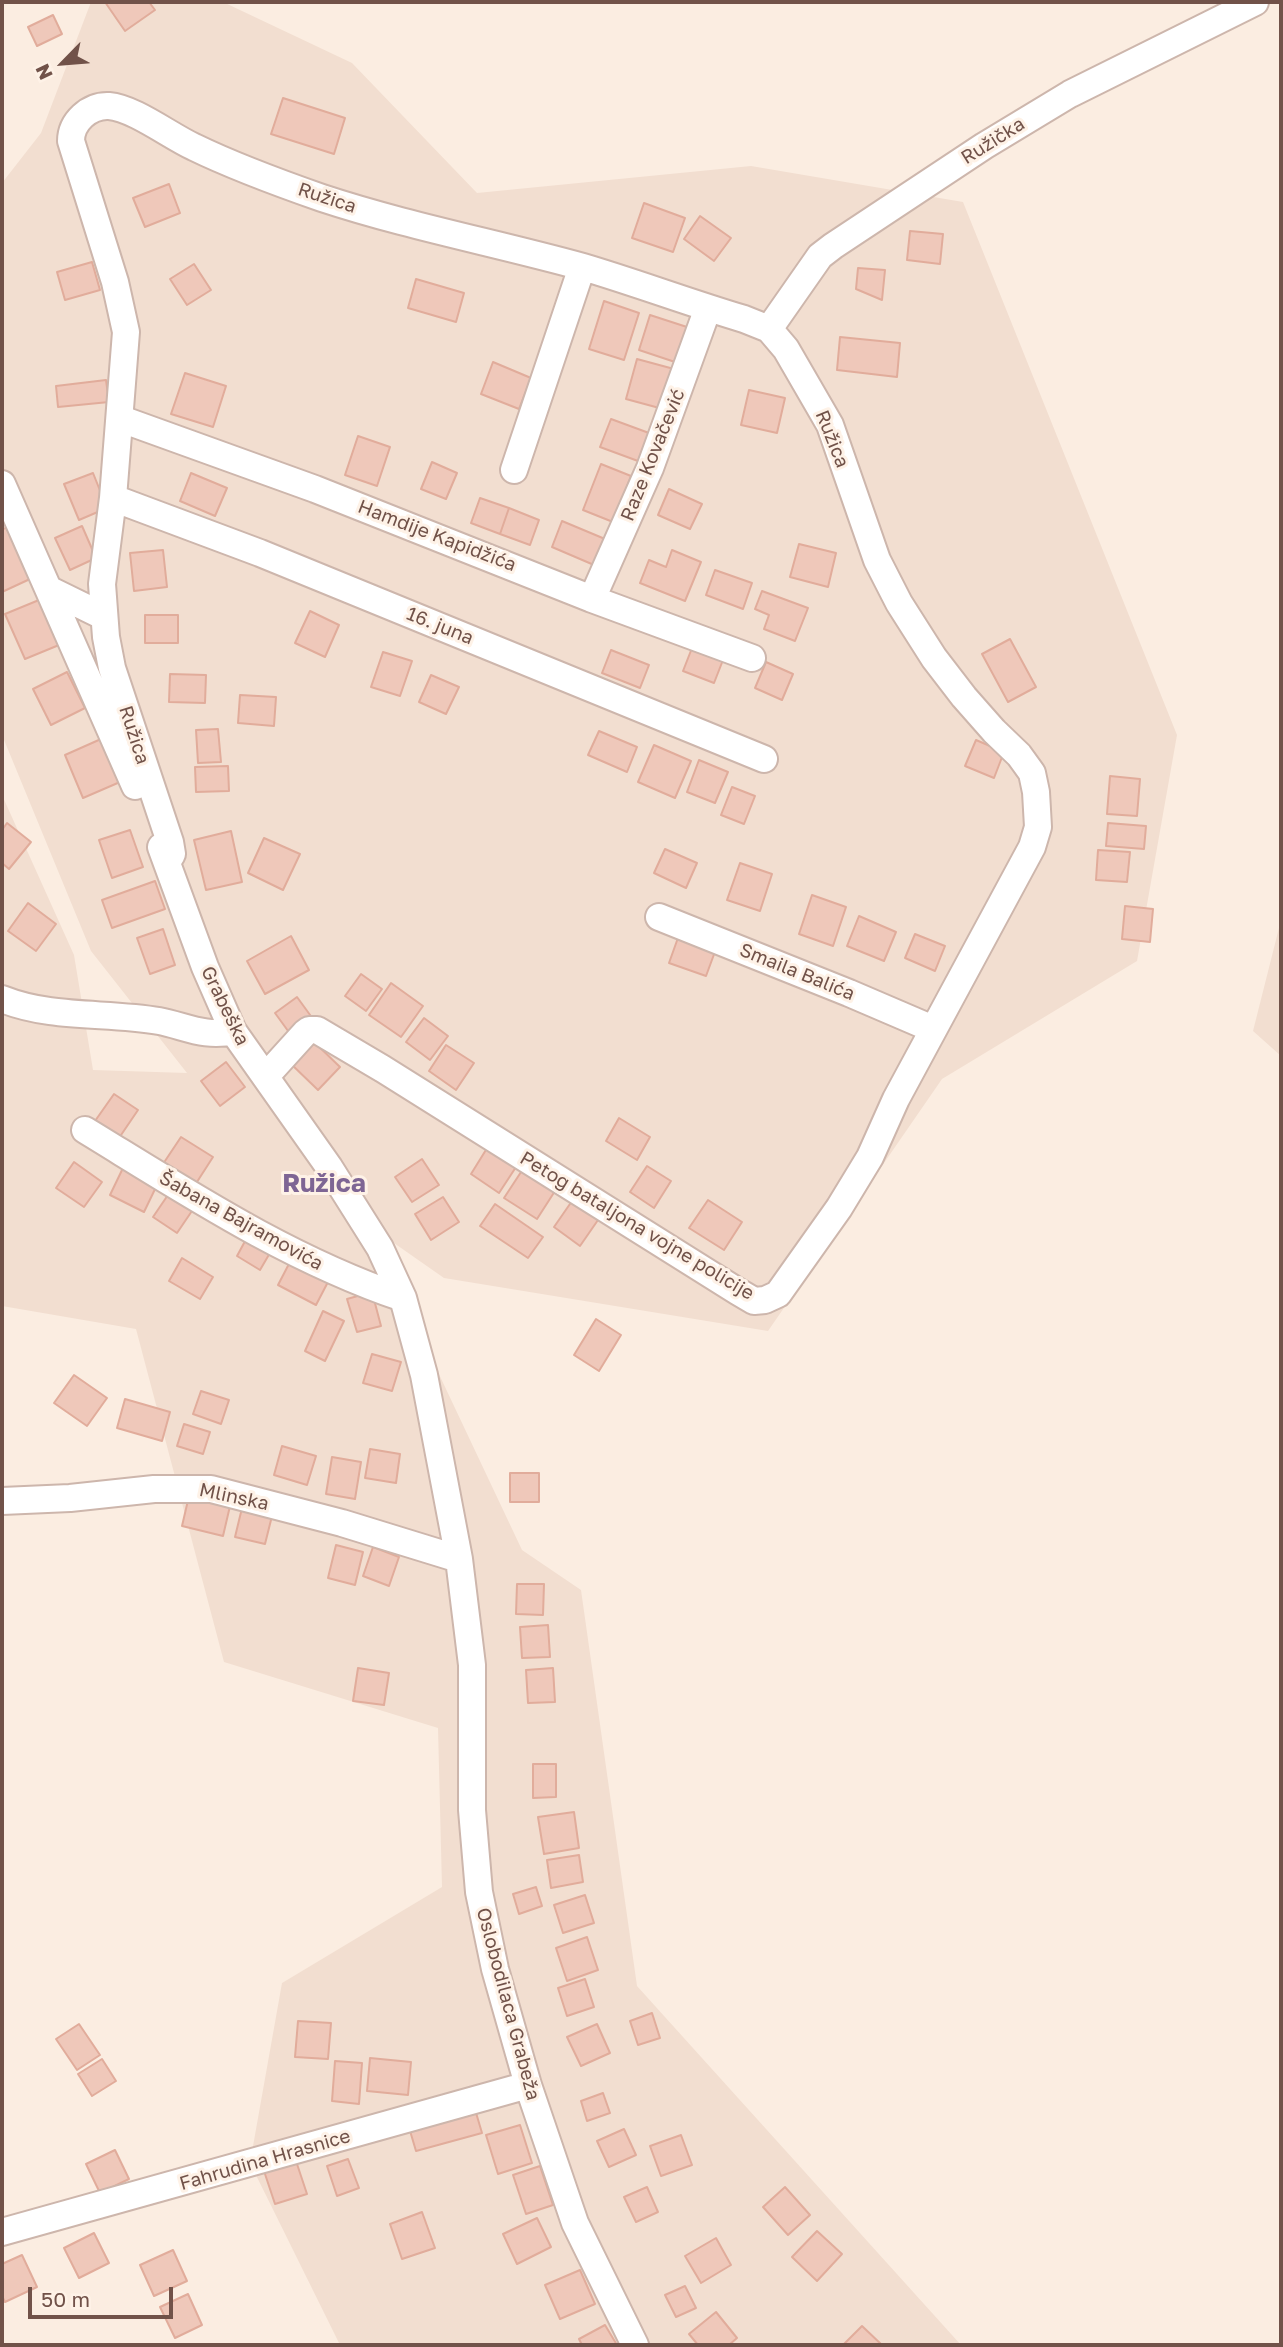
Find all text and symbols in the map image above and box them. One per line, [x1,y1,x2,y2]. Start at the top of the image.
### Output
north arrow [28,28,98,98]
text: N [30,61,57,84]
street label: Ružička [957,113,1029,169]
street label: Ružica [295,178,359,218]
street label: Raze Kovačević [616,386,690,524]
street label: Ružica [810,407,854,471]
street label: Hamdije Kapidžića [355,495,519,577]
street label: 16. juna [403,602,477,650]
street label: Ružica [114,703,154,767]
street label: Smaila Balića [736,939,858,1005]
street label: Grabeška [196,963,254,1049]
street label: Petog bataljona vojne policije [516,1147,758,1305]
street label: Šabana Bajramovića [155,1167,327,1275]
district label: Ružica [282,1168,366,1200]
street label: Mlinska [197,1479,271,1515]
street label: Oslobodilaca Grabeža [471,1905,545,2103]
street label: Fahrudina Hrasnice [177,2125,353,2195]
scale bar [32,2274,177,2318]
text: 50 m [41,2286,90,2312]

